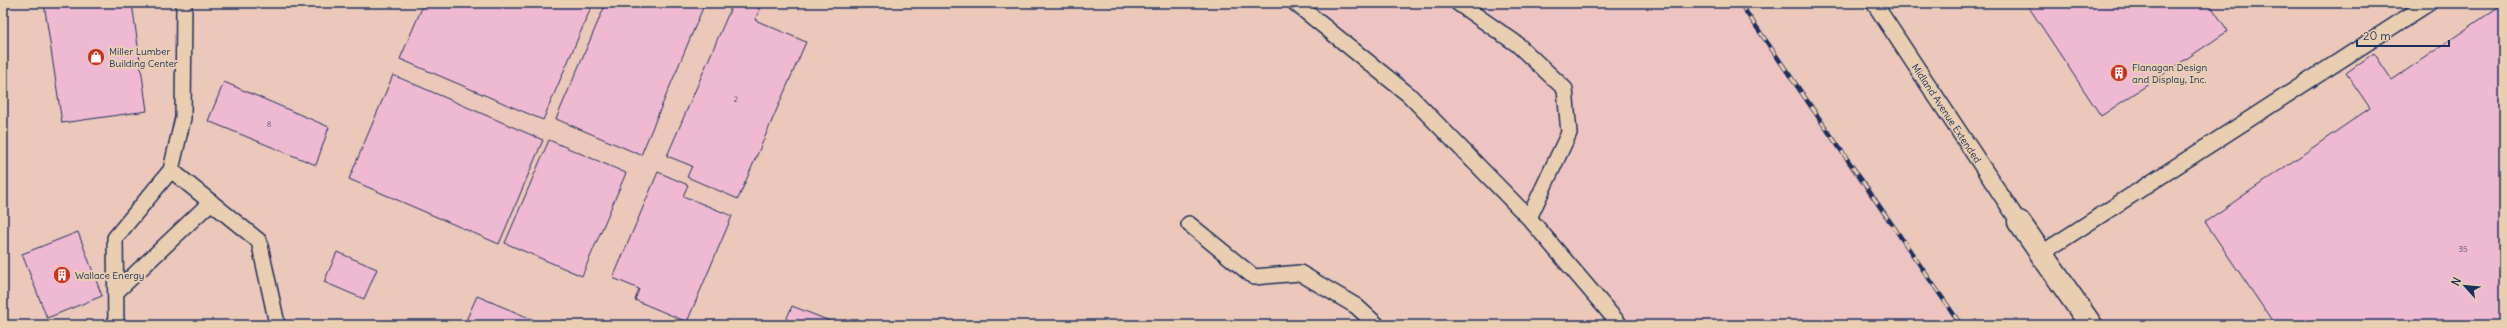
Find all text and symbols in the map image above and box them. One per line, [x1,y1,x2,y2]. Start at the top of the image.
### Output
scale bar [2357,22,2449,48]
text: 20 m [2363,28,2391,43]
place label: Miller Lumber Building Center [109,45,178,70]
shop icon: Miller Lumber Building Center [86,47,106,67]
street label: Midland Avenue Extended [1909,61,1985,165]
place label: Flanagan Design and Display, Inc. [2132,61,2207,86]
building icon: Flanagan Design and Display, Inc. [2109,63,2129,83]
house number: 2 [734,94,739,104]
house number: 8 [267,119,272,129]
house number: 35 [2458,244,2468,254]
building icon: Wallace Energy [52,265,72,285]
north arrow [2445,266,2485,306]
place label: Wallace Energy [75,269,145,282]
text: N [2448,275,2464,288]

